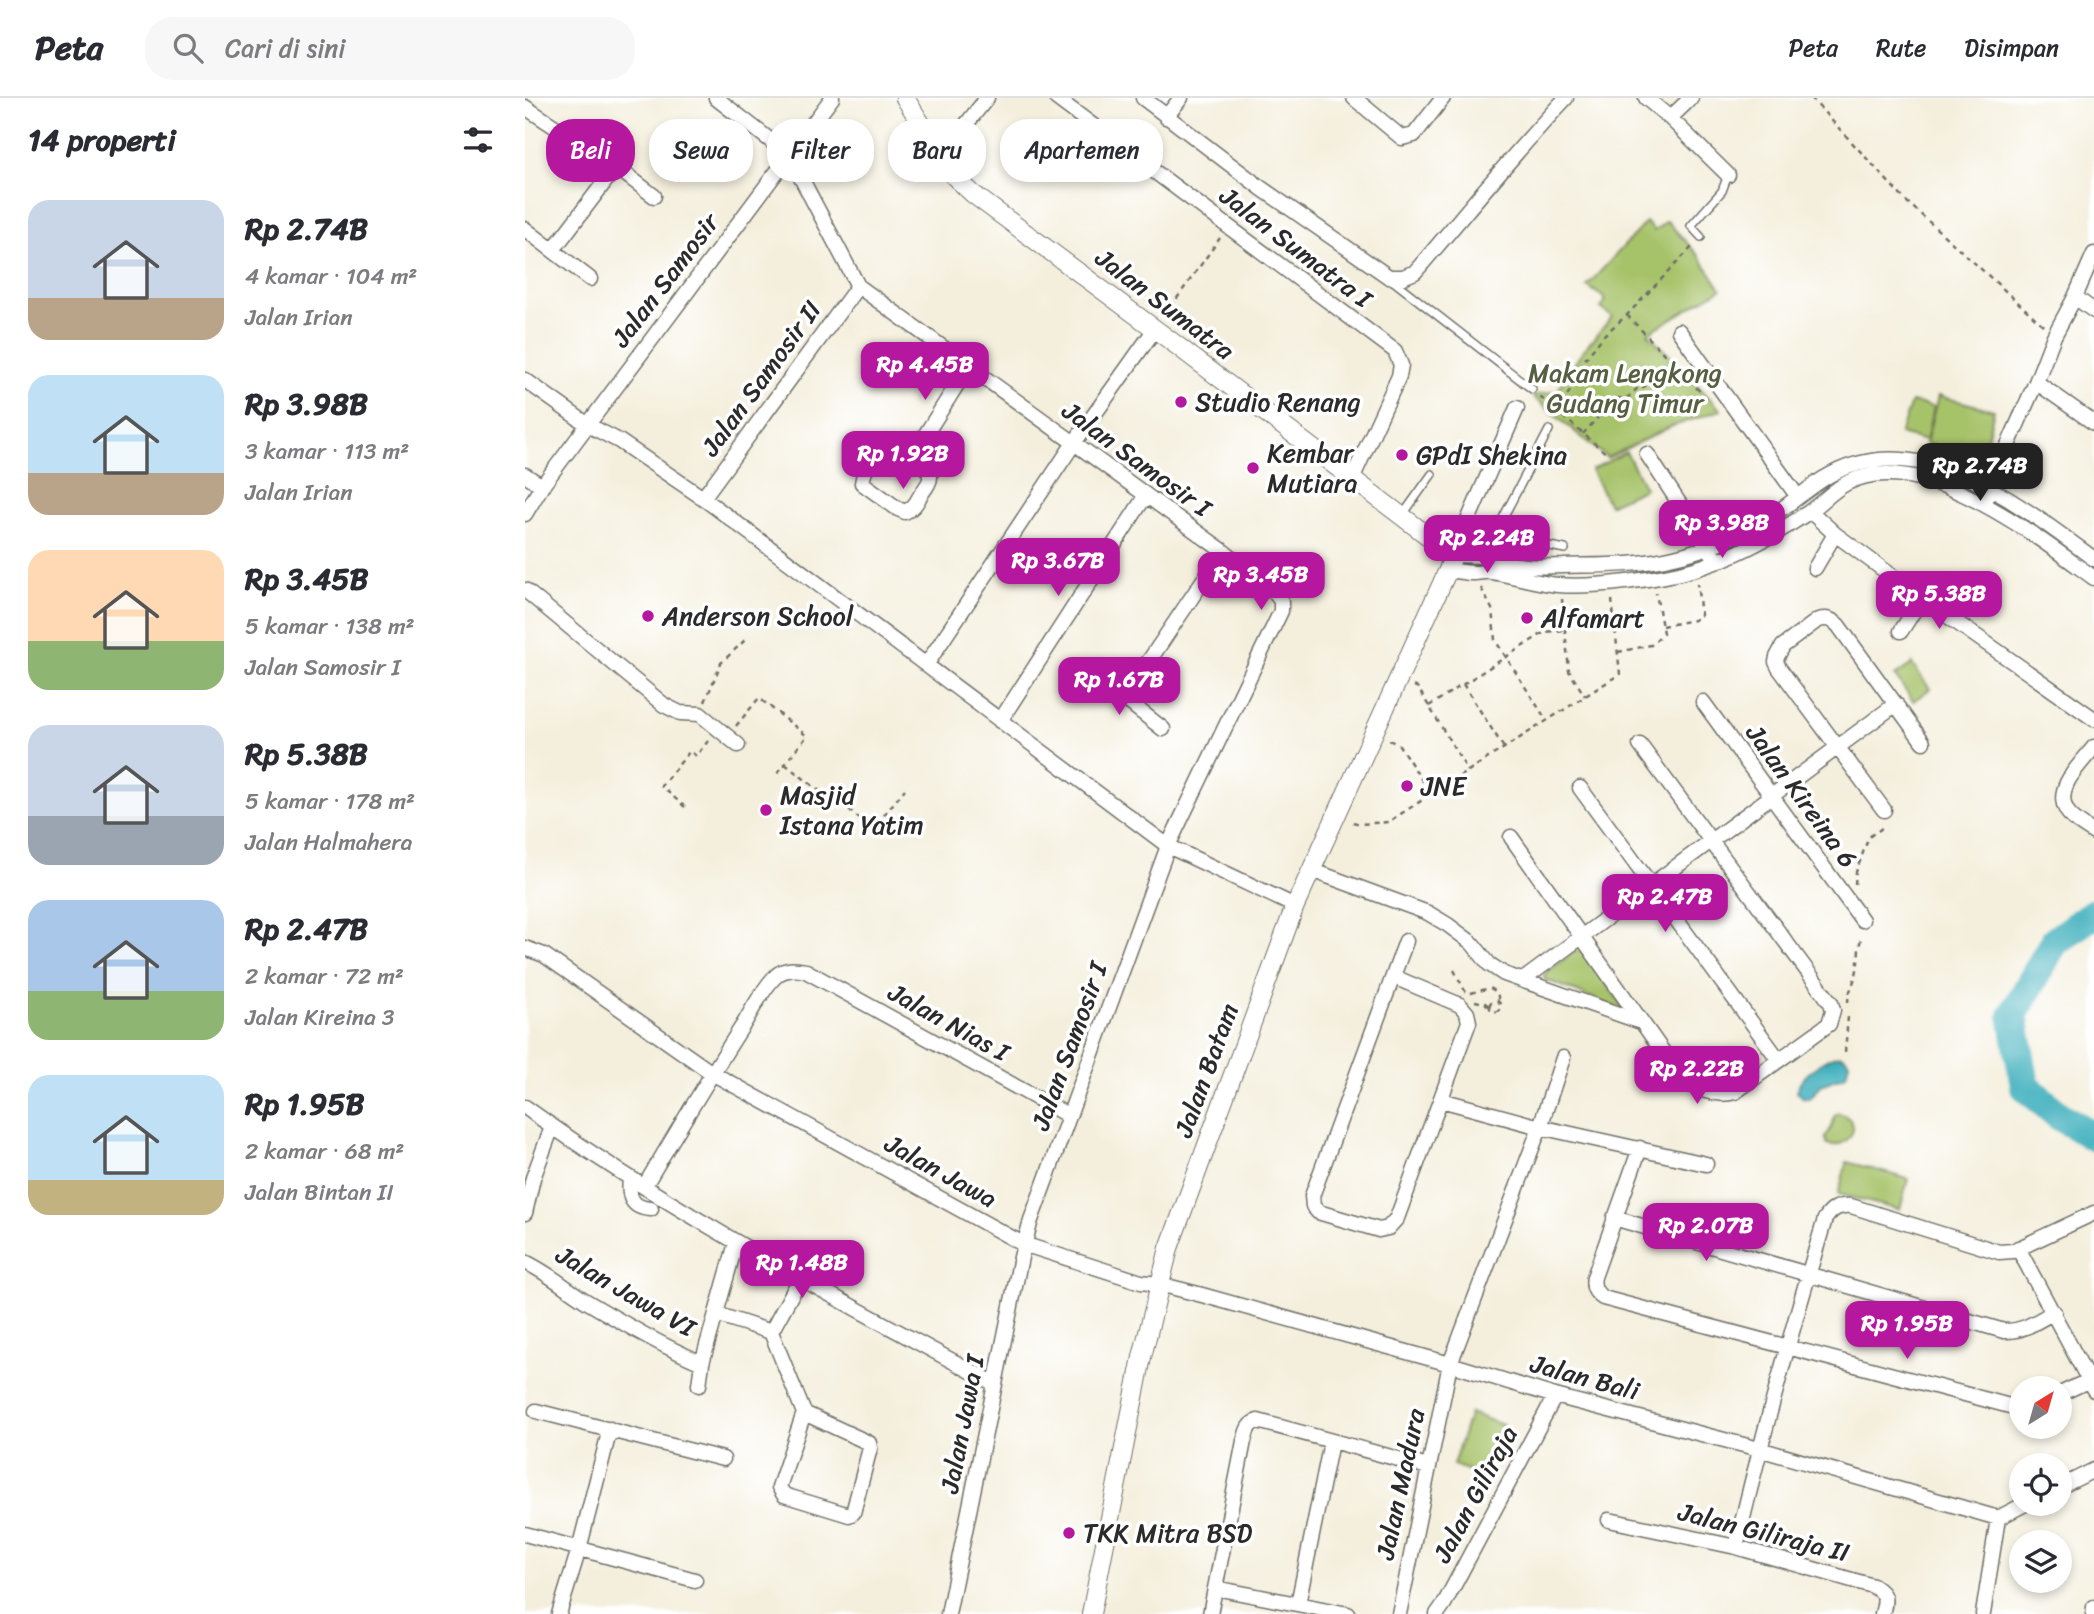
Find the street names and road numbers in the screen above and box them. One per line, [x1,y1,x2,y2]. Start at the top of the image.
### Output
street label: Jalan Sumatra I [1209,173,1384,321]
street label: Jalan Samosir [598,202,732,358]
street label: Jalan Sumatra [1085,235,1245,373]
street label: Jalan Samosir II [688,290,834,467]
street label: Jalan Samosir I [1052,388,1223,530]
street label: Jalan Kireina 6 [1733,713,1870,878]
street label: Jalan Samosir I [1017,954,1121,1137]
street label: Jalan Nias I [879,969,1020,1075]
street label: Jalan Batam [1160,996,1252,1144]
street label: Jalan Jawa [875,1121,1006,1221]
street label: Jalan Jawa VI [546,1232,706,1351]
street label: Jalan Bali [1525,1340,1645,1414]
street label: Jalan Jawa I [926,1349,998,1498]
street label: Jalan Madura [1361,1403,1439,1565]
street label: Jalan Giliraja [1419,1417,1530,1572]
street label: Jalan Giliraja II [1673,1488,1854,1575]

